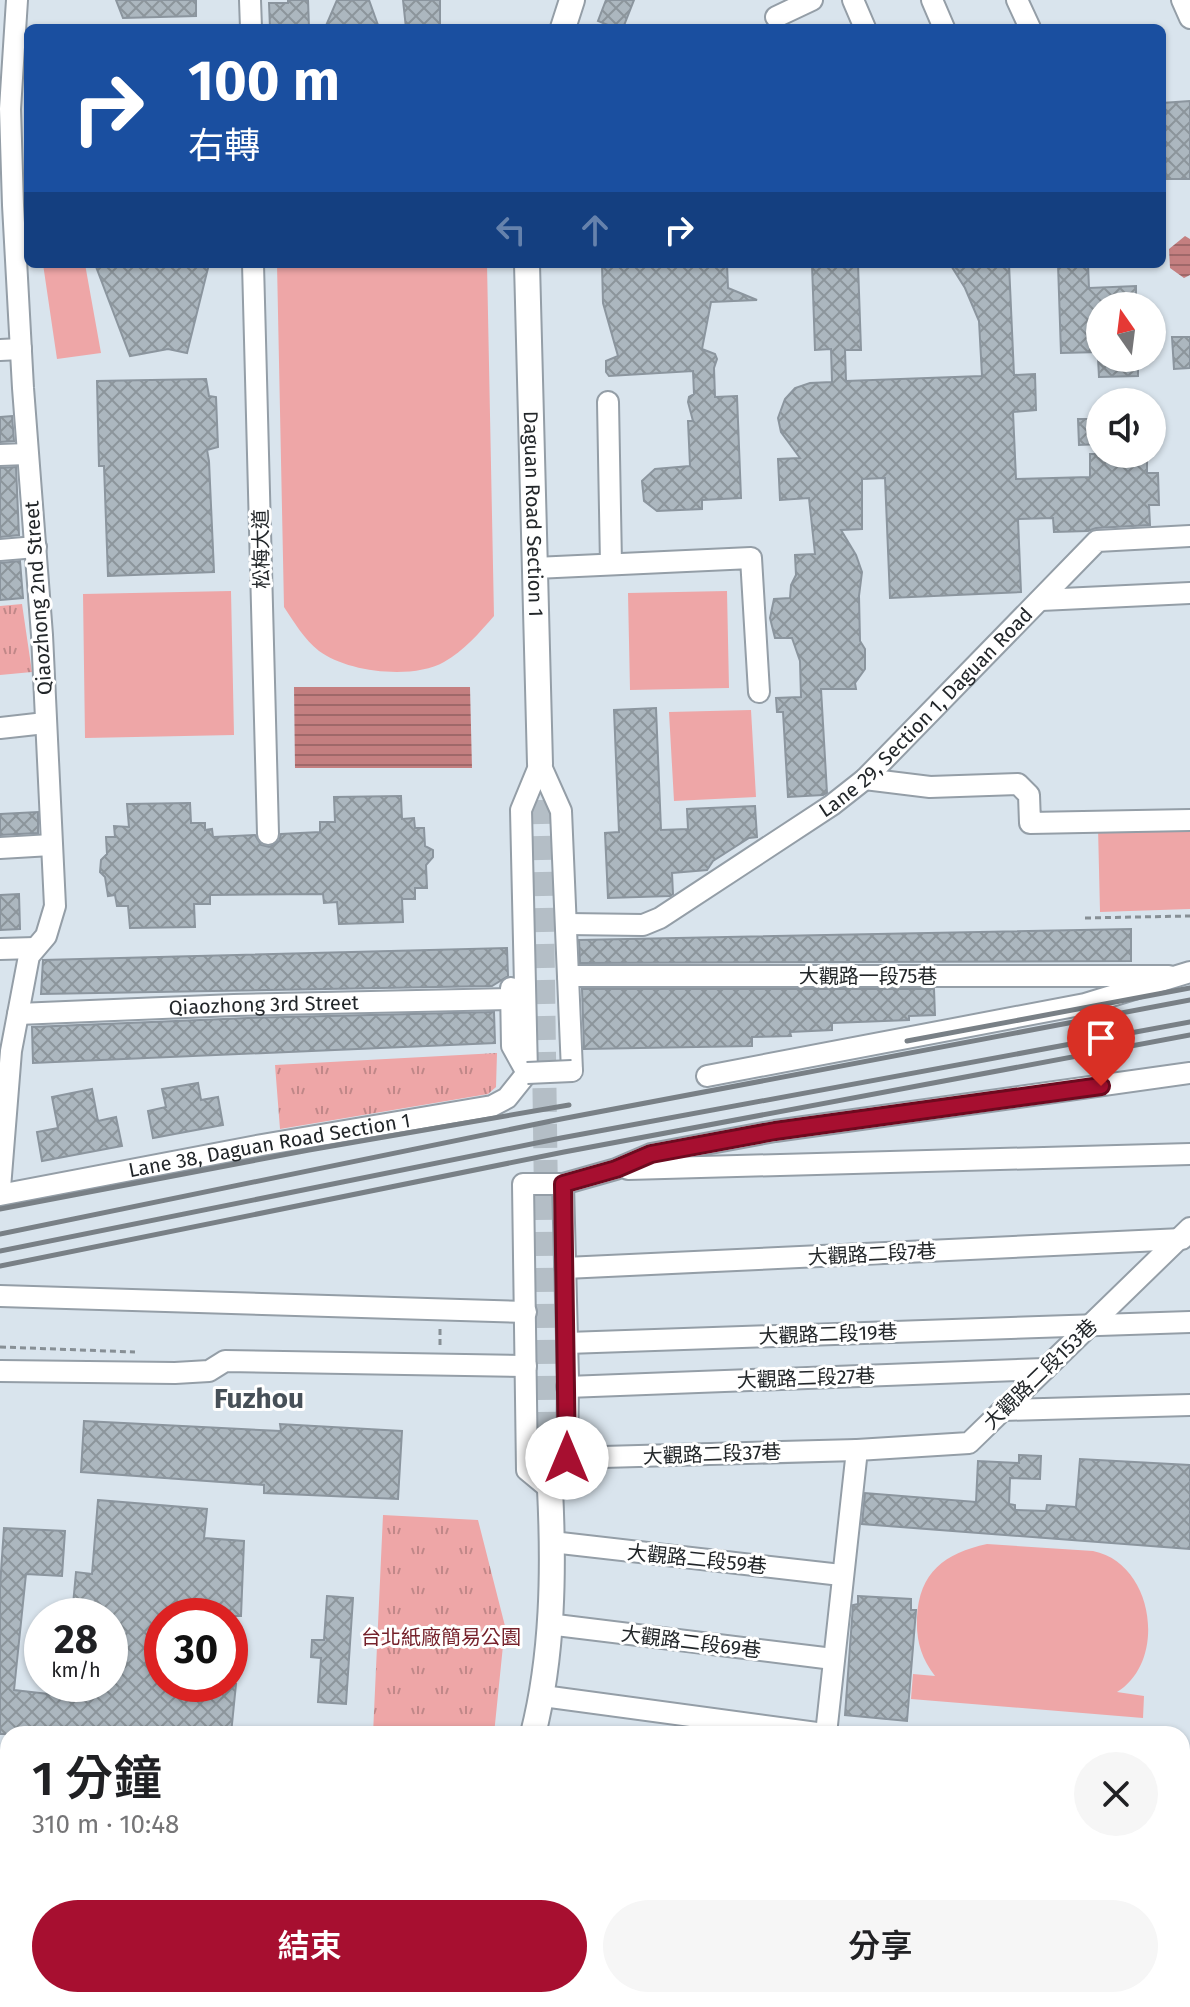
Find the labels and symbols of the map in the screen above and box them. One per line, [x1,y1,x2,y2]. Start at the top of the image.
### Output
north arrow [1086,292,1166,372]
street label: Daguan Road Section 1 [519,410,548,617]
street label: Qiaozhong 2nd Street [19,499,57,696]
street label: 松梅大道 [248,509,274,589]
street label: Lane 29, Section 1, Daguan Road [814,602,1037,822]
street label: 大觀路一段75巷 [799,964,937,988]
street label: Qiaozhong 3rd Street [168,990,360,1020]
pin [1067,1004,1135,1086]
street label: Lane 38, Daguan Road Section 1 [126,1108,412,1182]
street label: 大觀路二段7巷 [807,1239,937,1269]
street label: 大觀路二段153巷 [978,1314,1102,1434]
street label: 大觀路二段19巷 [758,1320,898,1348]
street label: 大觀路二段27巷 [736,1364,876,1392]
district label: Fuzhou [214,1382,304,1415]
position arrow [525,1416,609,1500]
street label: 大觀路二段37巷 [642,1440,782,1468]
street label: 大觀路二段59巷 [626,1540,768,1578]
speed limit sign: 30 [144,1598,248,1702]
street label: 大觀路二段69巷 [620,1622,762,1662]
park label: 台北紙廠簡易公園 [361,1625,521,1649]

